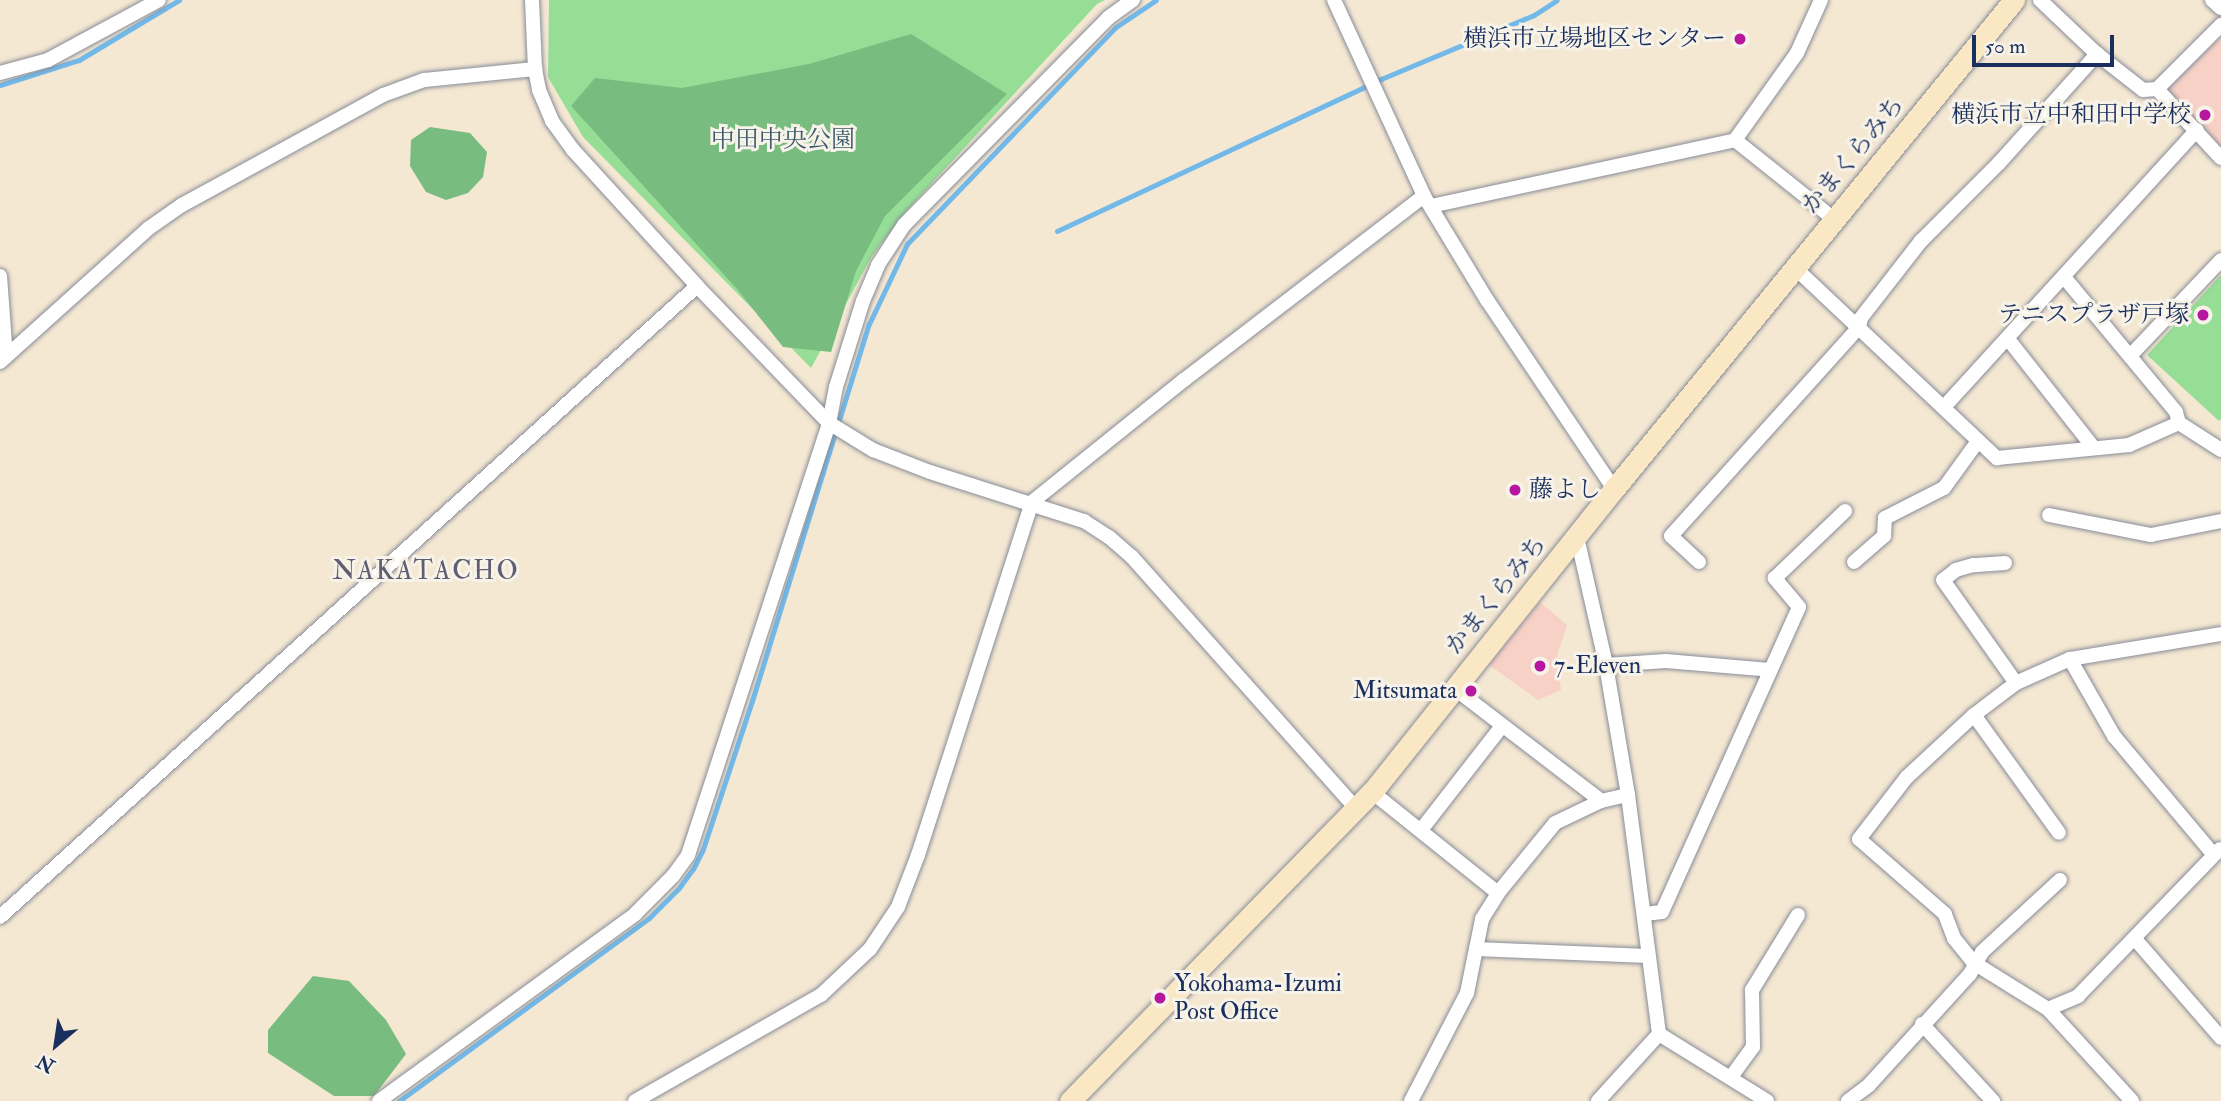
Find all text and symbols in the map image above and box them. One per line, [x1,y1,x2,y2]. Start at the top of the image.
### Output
scale bar [1976,21,2118,65]
place label: 横浜市立場地区センター [1462,25,1726,53]
marker: 横浜市立場地区センター [1732,31,1748,47]
text: 50 m [1985,33,2026,60]
street label: かまくらみち [1796,91,1910,219]
place label: 横浜市立中和田中学校 [1951,101,2191,129]
marker: 横浜市立中和田中学校 [2197,107,2213,123]
park label: 中田中央公園 [711,126,855,154]
place label: テニスプラザ戸塚 [1997,301,2189,329]
marker: テニスプラザ戸塚 [2195,307,2211,323]
place label: 藤よし [1529,476,1601,504]
marker: 藤よし [1507,482,1523,498]
street label: かまくらみち [1439,530,1553,660]
district label: NAKATACHO [334,556,518,588]
place label: 7-Eleven [1554,652,1641,680]
marker: 7-Eleven [1532,658,1548,674]
place label: Mitsumata [1353,677,1457,705]
marker: Mitsumata [1463,683,1479,699]
place label: Yokohama-Izumi Post Office [1174,970,1342,1026]
marker: Yokohama-Izumi Post Office [1152,990,1168,1006]
north arrow [21,1010,91,1080]
text: N [33,1049,59,1078]

